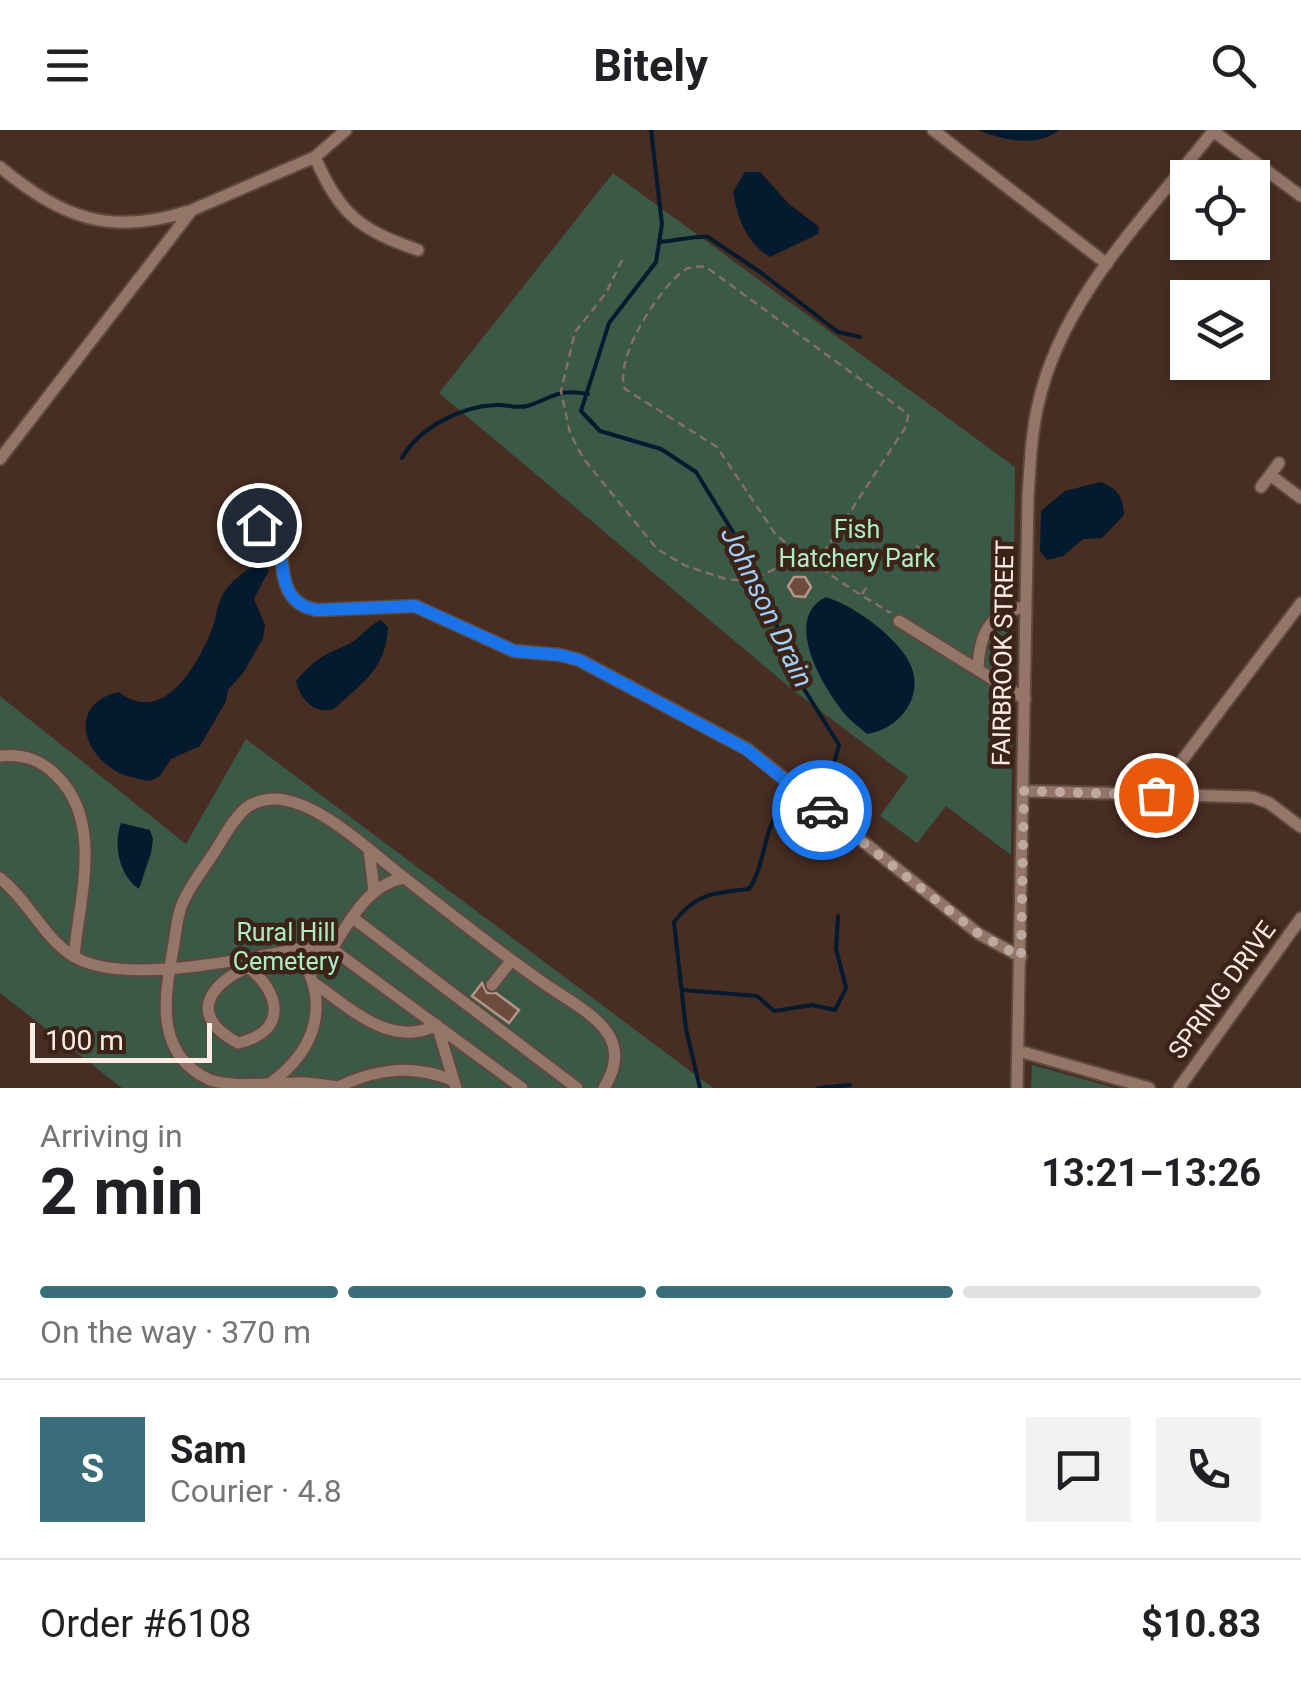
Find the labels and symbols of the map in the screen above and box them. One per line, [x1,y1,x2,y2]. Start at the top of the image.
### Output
pin [217,483,302,568]
park label: Fish Hatchery Park [779,515,936,573]
water label: Johnson Drain [714,521,820,693]
street label: FAIRBROOK STREET [987,540,1019,766]
pin [1114,753,1199,838]
courier [772,760,872,860]
street label: SPRING DRIVE [1162,916,1282,1064]
park label: Rural Hill Cemetery [233,918,340,976]
scale bar [30,1018,212,1063]

